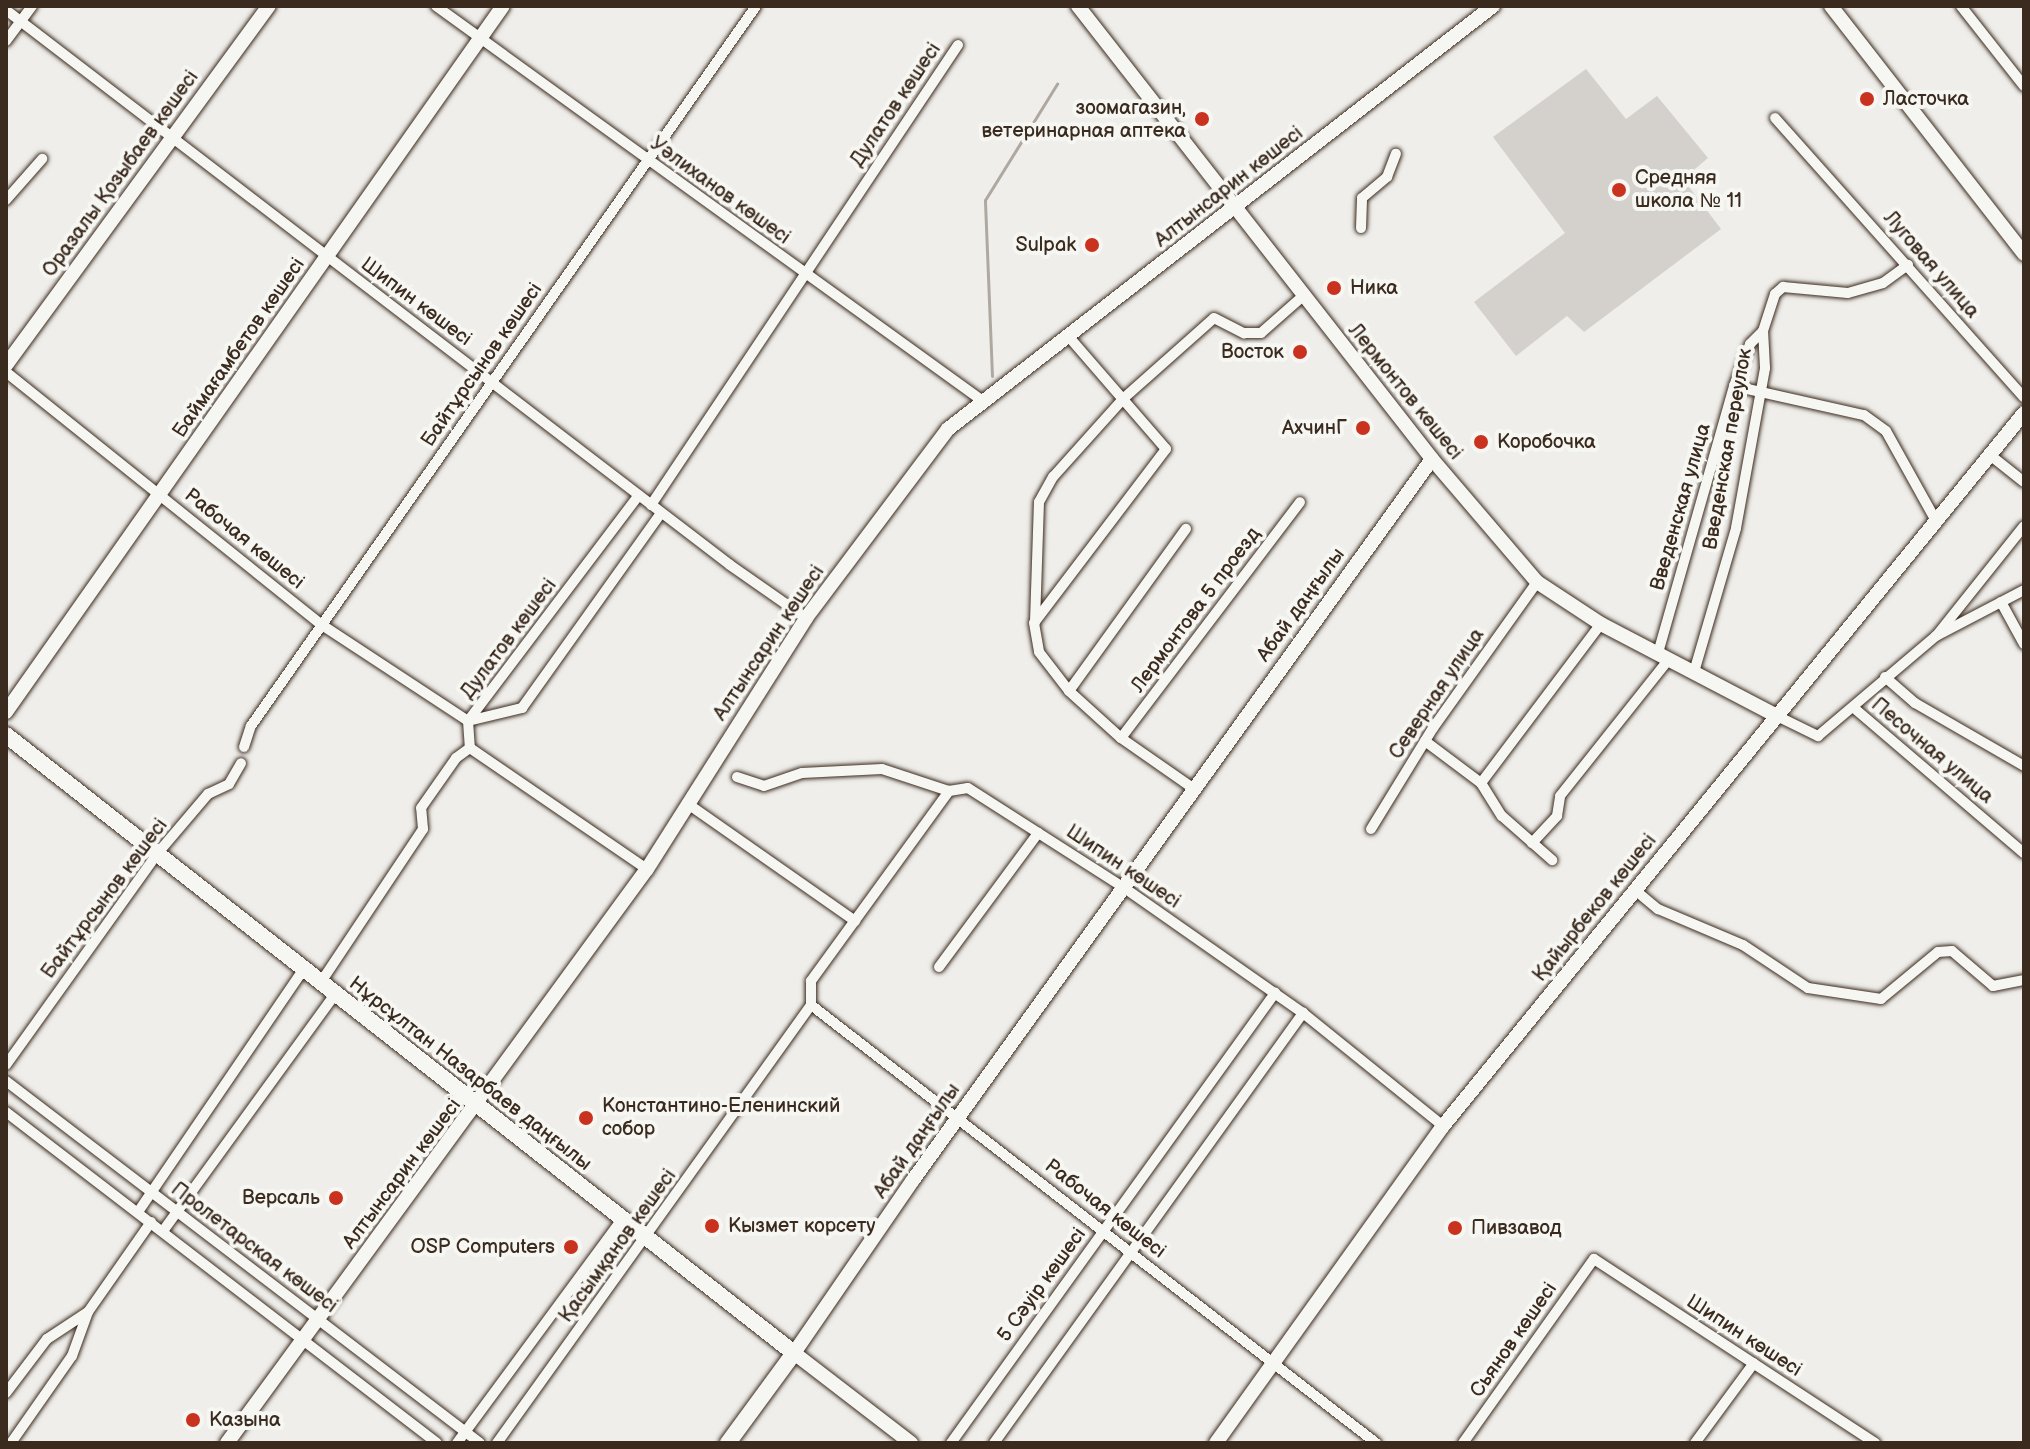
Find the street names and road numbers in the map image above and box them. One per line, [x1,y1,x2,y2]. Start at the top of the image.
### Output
street label: Дулатов көшесі [846,38,946,172]
street label: Оразалы Қозыбаев көшесі [38,66,204,282]
street label: Алтынсарин көшесі [1150,122,1308,252]
street label: Уәлиханов көшесі [645,132,795,250]
street label: Луговая улица [1878,207,1984,323]
street label: Шипин көшесі [356,252,476,352]
street label: Баймағамбетов көшесі [168,253,310,443]
street label: Байтұрсынов көшесі [416,278,548,452]
street label: Лермонтов көшесі [1343,319,1467,465]
street label: Введенская переулок [1698,346,1758,552]
street label: Введенская улица [1646,421,1716,593]
street label: Рабочая көшесі [179,483,309,595]
street label: Лермонтова 5 проезд [1126,523,1266,697]
street label: Абай даңғылы [1252,543,1350,667]
street label: Алтынсарин көшесі [708,561,830,725]
street label: Дулатов көшесі [456,574,562,704]
street label: Северная улица [1384,624,1490,764]
street label: Песочная улица [1866,693,1998,809]
street label: Байтұрсынов көшесі [37,814,173,984]
street label: Шипин көшесі [1061,820,1185,914]
street label: Қайырбеков көшесі [1528,829,1662,987]
street label: Нұрсұлтан Назарбаев даңғылы [344,972,596,1176]
street label: Абай даңғылы [869,1079,965,1203]
street label: Алтынсарин көшесі [338,1094,466,1254]
street label: Рабочая көшесі [1040,1154,1170,1264]
street label: Қасымқанов көшесі [554,1165,682,1327]
street label: Пролетарская көшесі [166,1178,342,1318]
street label: 5 Сәуір көшесі [993,1223,1091,1347]
street label: Сьянов көшесі [1465,1278,1563,1402]
street label: Шипин көшесі [1682,1290,1806,1382]

